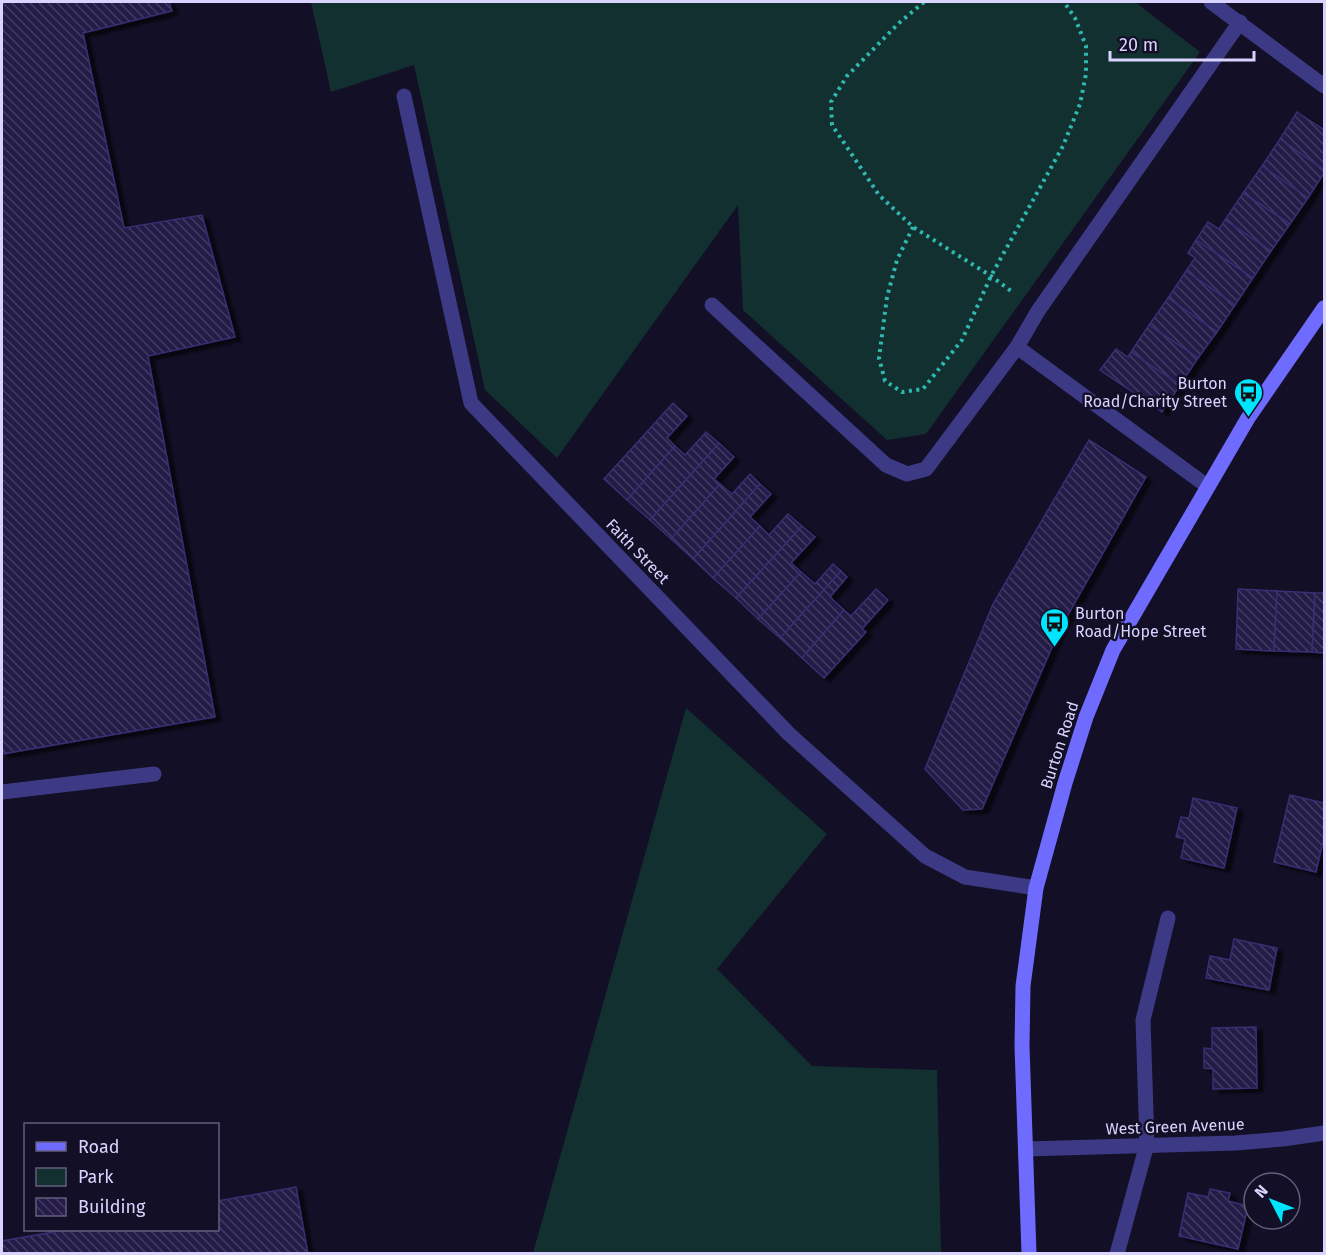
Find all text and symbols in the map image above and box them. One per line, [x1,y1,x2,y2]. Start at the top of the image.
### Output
scale bar [1110,24,1254,62]
text: 20 m [1119,34,1158,56]
place label: Burton Road/Charity Street [1083,374,1227,411]
bus stop icon: Burton Road/Charity Street [1232,376,1264,418]
street label: Faith Street [602,515,673,588]
place label: Burton Road/Hope Street [1075,604,1207,641]
bus stop icon: Burton Road/Hope Street [1038,606,1070,648]
street label: Burton Road [1036,699,1083,791]
street label: West Green Avenue [1105,1115,1245,1138]
legend [24,1123,219,1231]
text: Road [78,1136,120,1158]
text: Park [78,1166,114,1188]
north arrow [1242,1171,1302,1231]
text: N [1251,1181,1272,1202]
text: Building [78,1196,146,1218]

